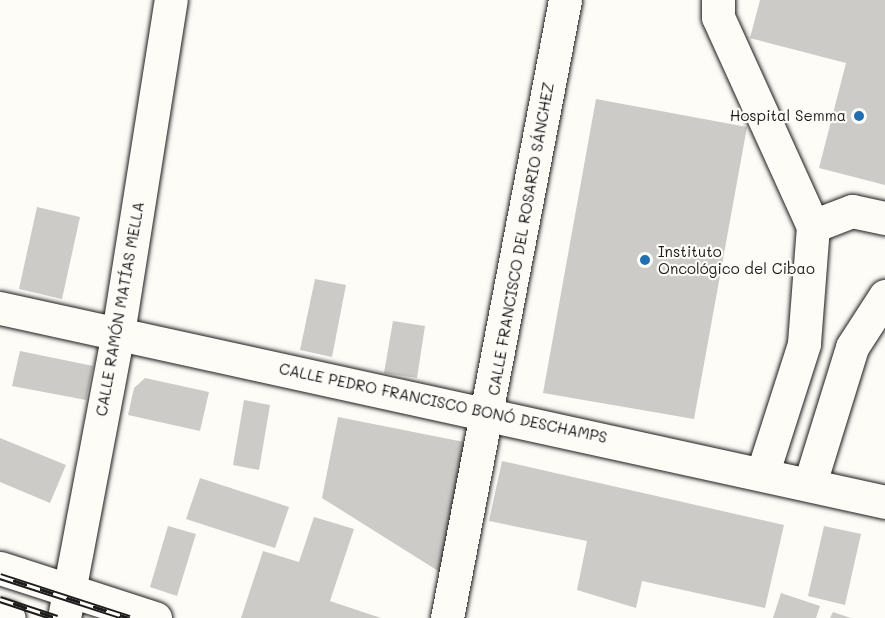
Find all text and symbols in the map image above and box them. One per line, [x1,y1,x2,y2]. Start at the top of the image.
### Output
street label: CALLE FRANCISCO DEL ROSARIO SÁNCHEZ [485,81,557,397]
place label: Hospital Semma [730,107,846,125]
marker: Hospital Semma [850,107,868,125]
street label: CALLE RAMÓN MATÍAS MELLA [92,200,148,418]
place label: Instituto Oncológico del Cibao [658,242,815,277]
marker: Instituto Oncológico del Cibao [636,251,654,269]
street label: CALLE PEDRO FRANCISCO BONÓ DESCHAMPS [277,359,609,447]

